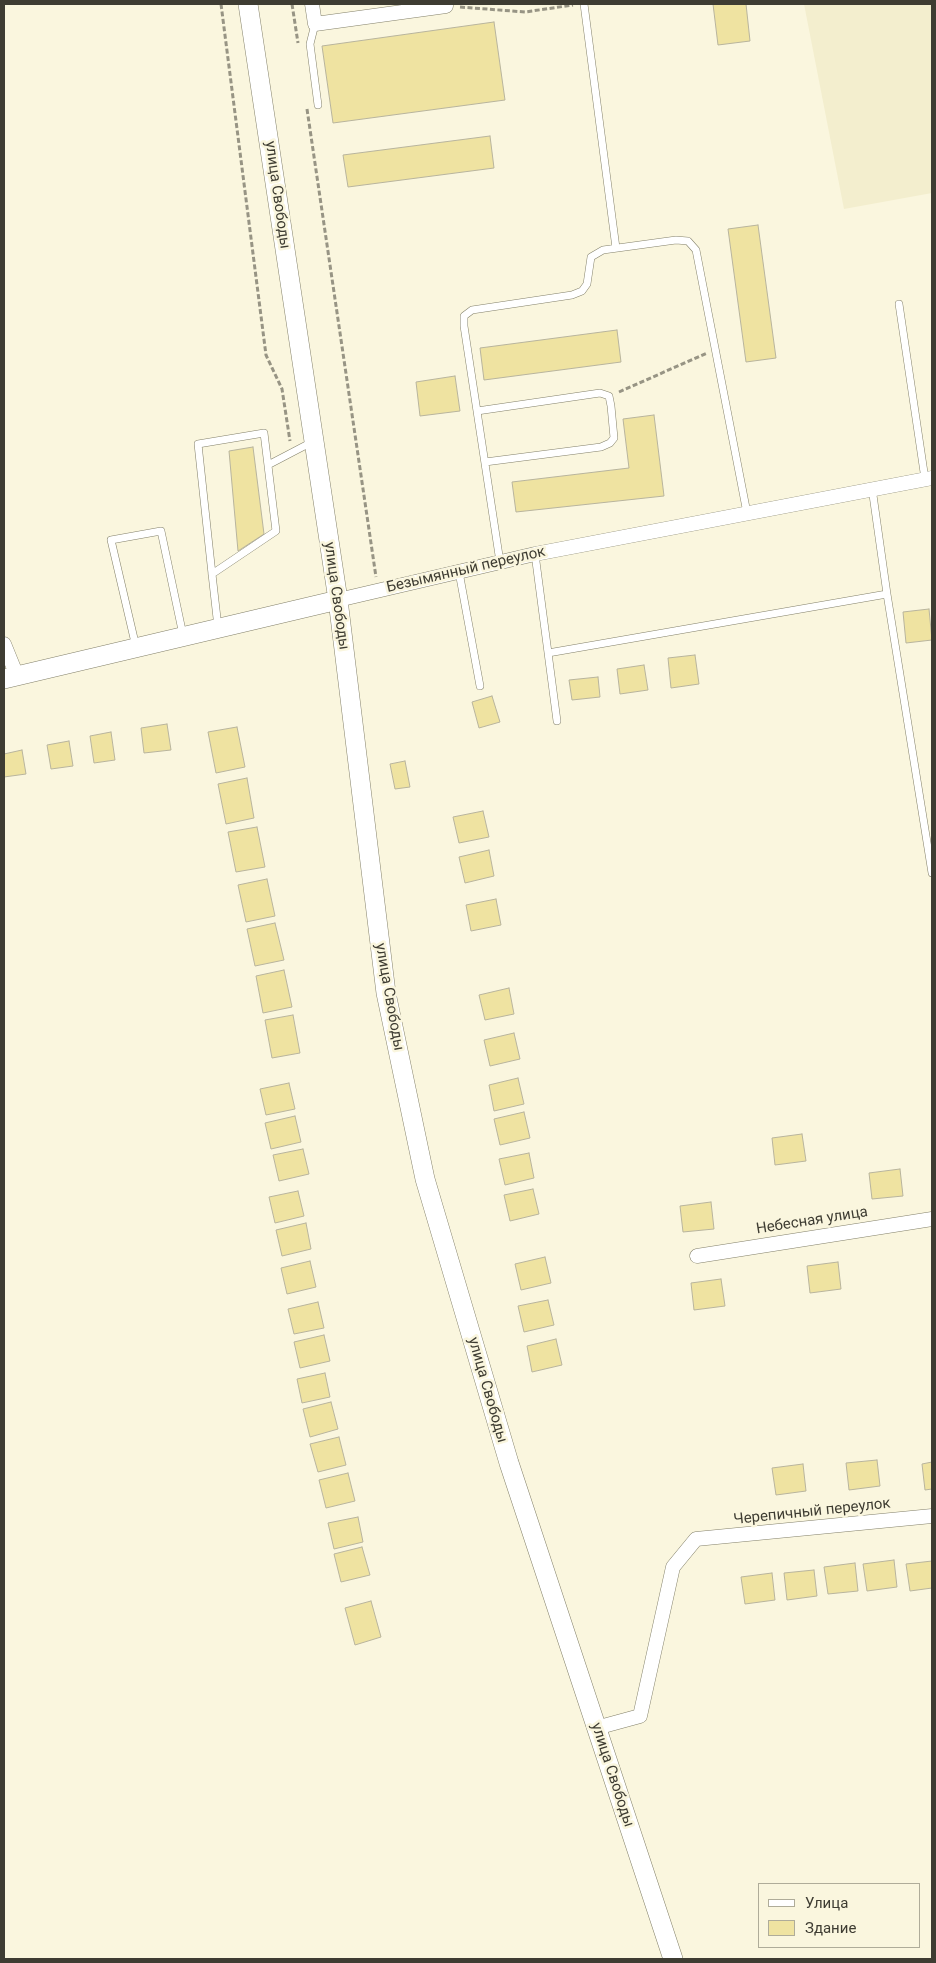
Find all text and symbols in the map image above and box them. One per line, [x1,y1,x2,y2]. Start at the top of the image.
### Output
street label: улица Свободы [261,140,293,250]
street label: улица Свободы [320,541,352,651]
street label: Безымянный переулок [385,543,547,597]
street label: улица Свободы [371,942,407,1052]
street label: Небесная улица [755,1203,869,1239]
street label: улица Свободы [463,1335,511,1445]
street label: Черепичный переулок [733,1495,891,1529]
street label: улица Свободы [587,1720,637,1830]
legend [758,1883,921,1948]
text: Улица [805,1894,848,1912]
text: Здание [805,1919,856,1937]

